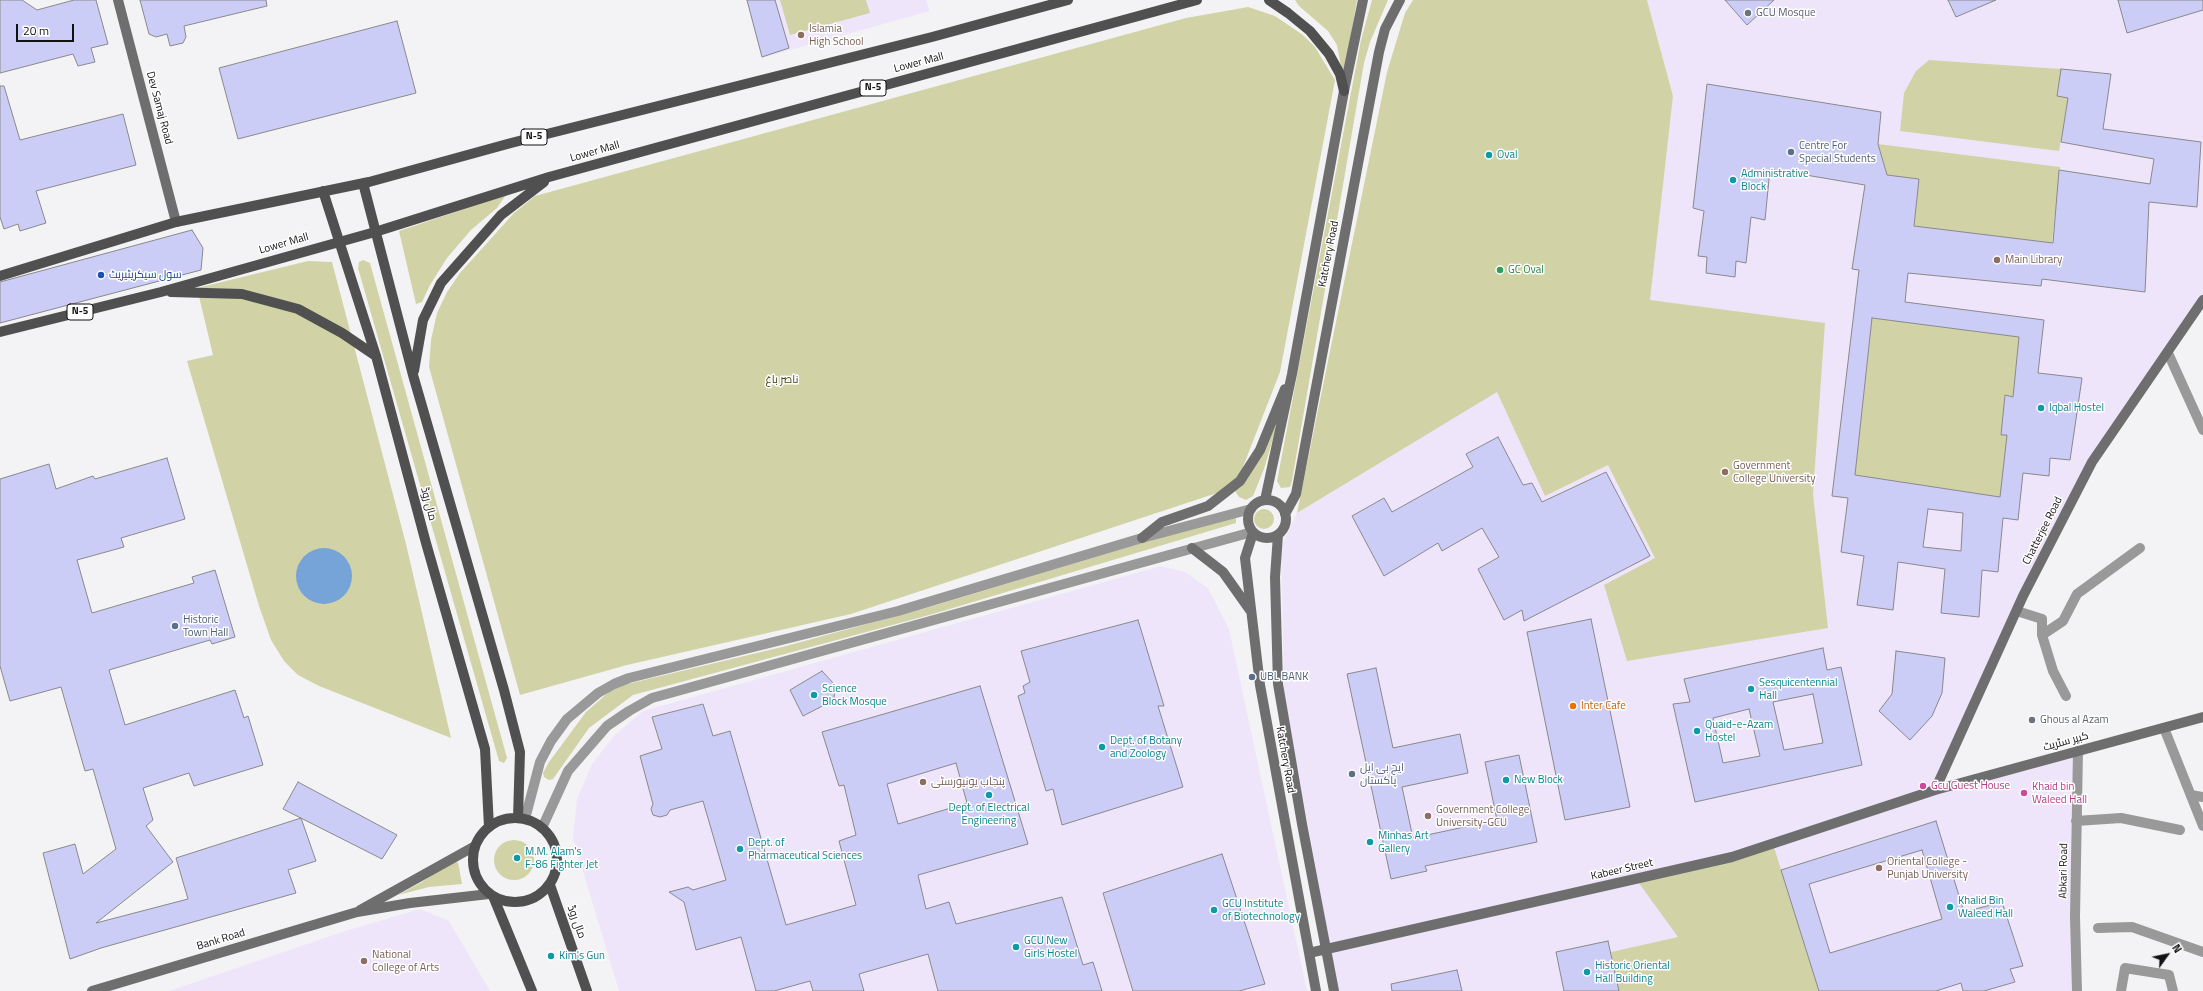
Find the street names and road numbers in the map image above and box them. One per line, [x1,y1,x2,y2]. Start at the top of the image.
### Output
street label: Lower Mall [893,50,945,76]
street label: Dev Samaj Road [143,70,175,146]
road number: N-5 [860,80,886,96]
road number: N-5 [521,129,547,145]
street label: Lower Mall [569,139,621,165]
street label: Katchery Road [1316,220,1342,288]
street label: Lower Mall [258,231,310,257]
road number: N-5 [67,304,93,320]
street label: مال روڈ [417,486,439,522]
street label: Chatterjee Road [2020,495,2066,567]
street label: Katchery Road [1273,726,1297,794]
street label: کبیر سٹریٹ [2042,730,2090,754]
street label: Abkari Road [2057,843,2071,899]
street label: Kabeer Street [1590,856,1654,884]
street label: مال روڈ [564,904,588,940]
street label: Bank Road [195,926,247,954]

